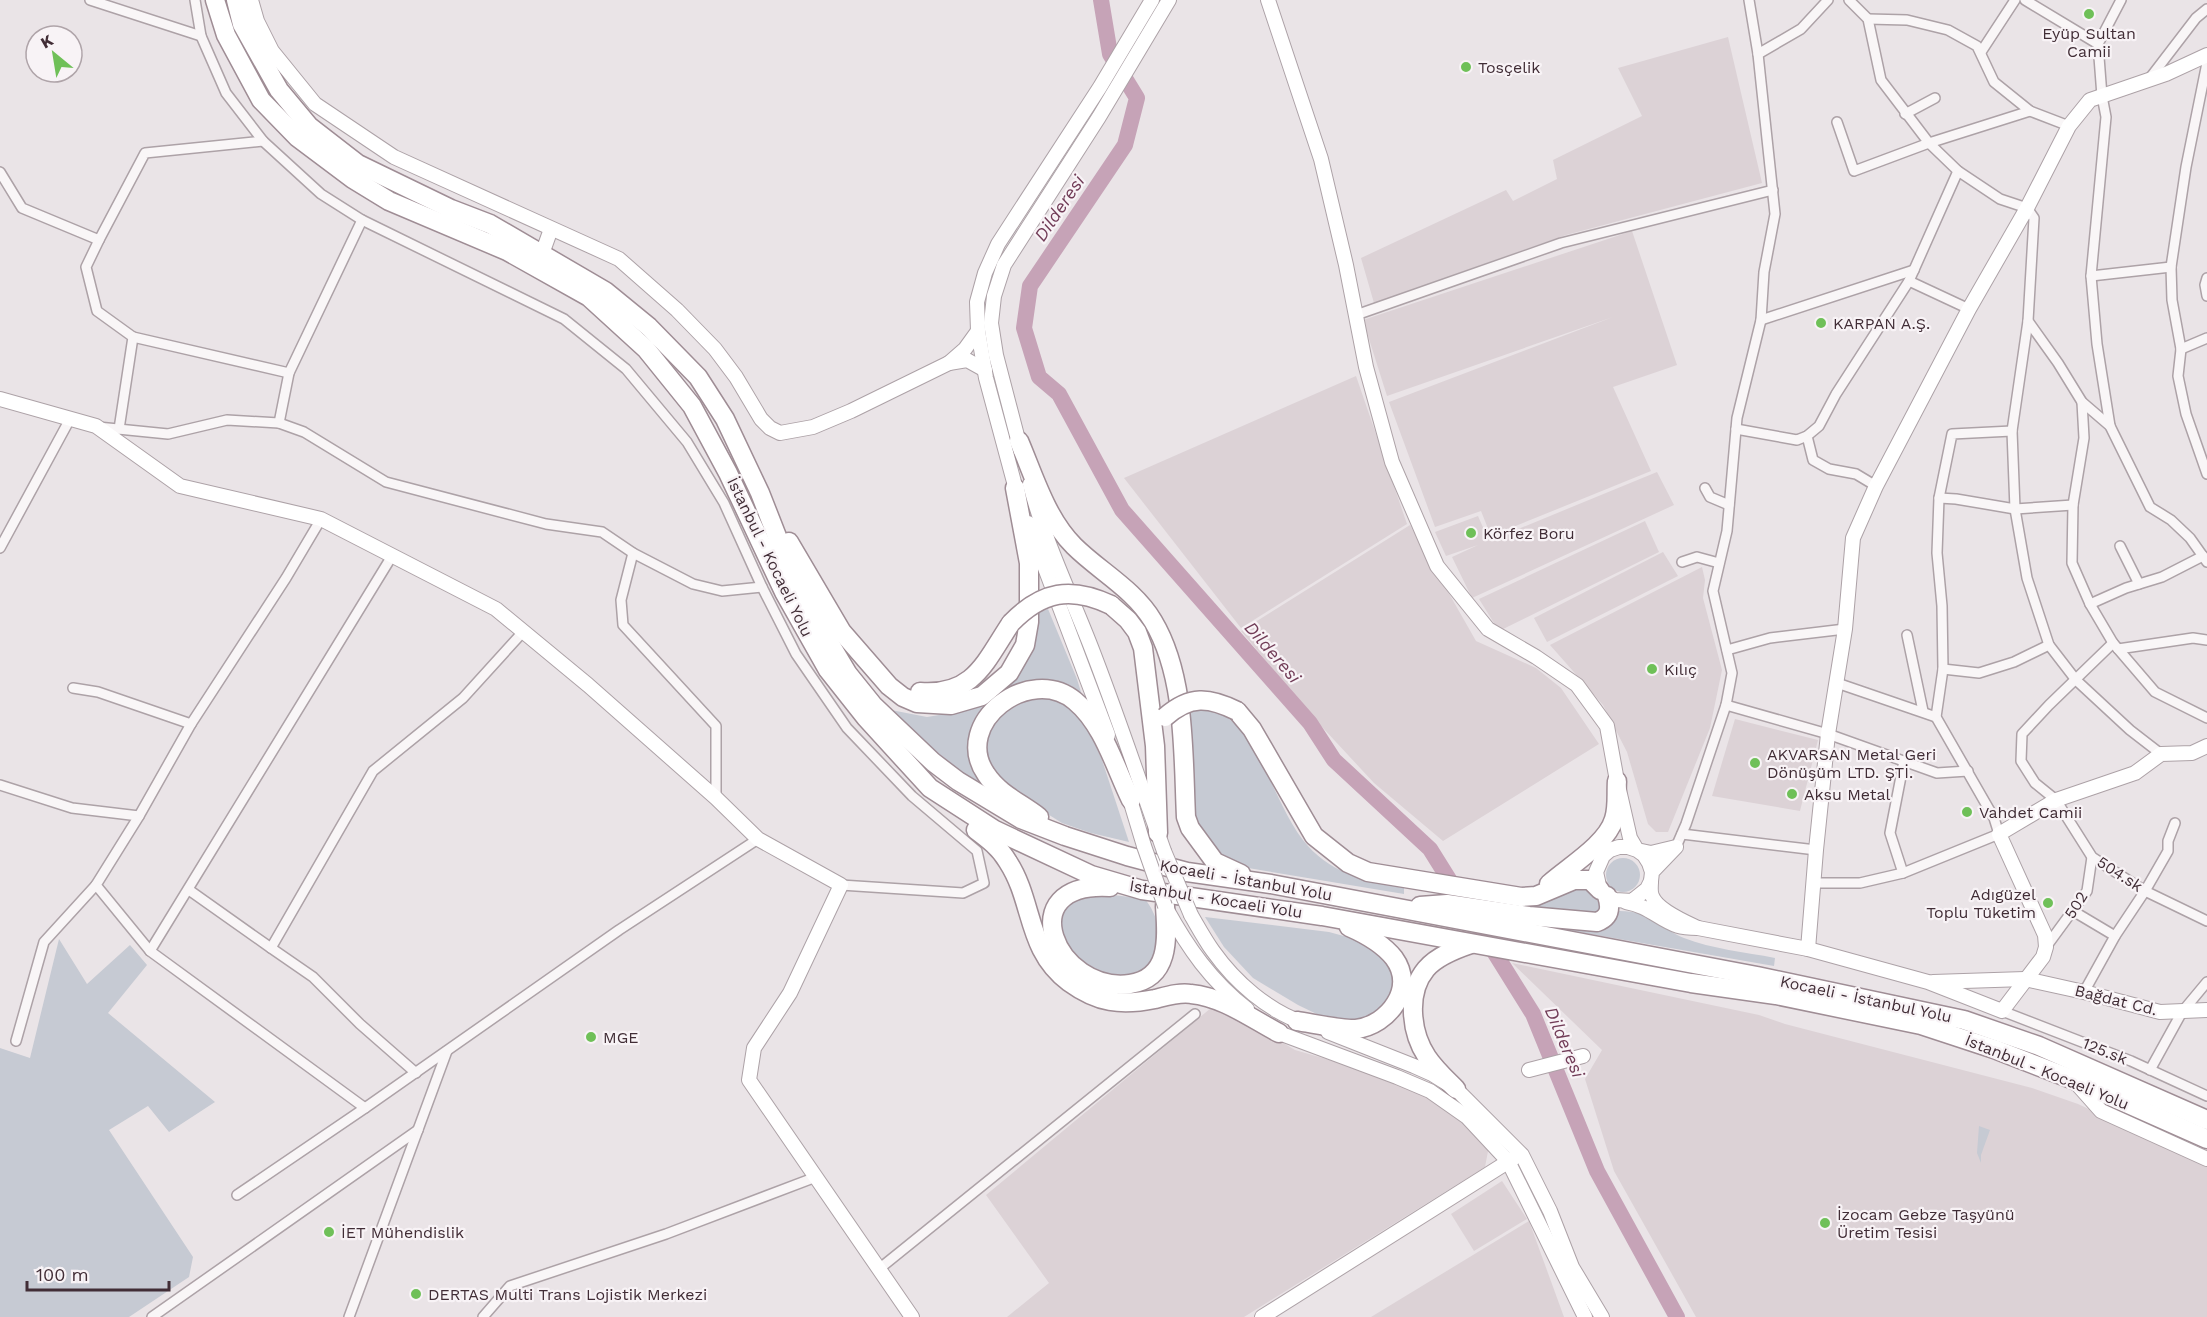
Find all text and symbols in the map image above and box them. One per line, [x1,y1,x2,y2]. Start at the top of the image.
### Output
marker: Eyüp Sultan Camii [2082,7,2096,21]
north arrow [24,24,84,84]
place label: Eyüp Sultan Camii [2042,24,2136,61]
text: K [37,30,56,52]
place label: Tosçelik [1478,58,1540,77]
marker: Tosçelik [1459,60,1473,74]
water label: Dilderesi [1029,170,1089,245]
place label: KARPAN A.Ş. [1833,314,1930,333]
marker: KARPAN A.Ş. [1814,316,1828,330]
street label: İstanbul - Kocaeli Yolu [723,474,817,640]
place label: Körfez Boru [1483,524,1575,543]
marker: Körfez Boru [1464,526,1478,540]
water label: Dilderesi [1241,617,1306,688]
place label: Kılıç [1664,660,1697,679]
marker: Kılıç [1645,662,1659,676]
place label: AKVARSAN Metal Geri Dönüşüm LTD. ŞTİ. [1767,745,1936,782]
marker: AKVARSAN Metal Geri Dönüşüm LTD. ŞTİ. [1748,756,1762,770]
place label: Aksu Metal [1804,785,1891,804]
marker: Aksu Metal [1785,787,1799,801]
place label: Vahdet Camii [1979,803,2082,822]
marker: Vahdet Camii [1960,805,1974,819]
street label: 504.sk [2094,852,2146,896]
street label: Kocaeli - İstanbul Yolu [1158,855,1334,905]
street label: İstanbul - Kocaeli Yolu [1128,876,1304,922]
place label: Adıgüzel Toplu Tüketim [1926,885,2036,922]
street label: 502 [2060,888,2092,922]
marker: Adıgüzel Toplu Tüketim [2041,896,2055,910]
street label: Kocaeli - İstanbul Yolu [1778,972,1954,1026]
street label: Bağdat Cd. [2073,981,2159,1019]
water label: Dilderesi [1541,1003,1590,1082]
place label: MGE [603,1028,638,1047]
marker: MGE [584,1030,598,1044]
street label: İstanbul - Kocaeli Yolu [1962,1030,2132,1114]
street label: 125.sk [2080,1033,2130,1069]
place label: İzocam Gebze Taşyünü Üretim Tesisi [1837,1205,2015,1242]
marker: İzocam Gebze Taşyünü Üretim Tesisi [1818,1216,1832,1230]
place label: İET Mühendislik [341,1223,464,1242]
marker: İET Mühendislik [322,1225,336,1239]
scale bar [27,1254,170,1292]
text: 100 m [36,1264,89,1285]
place label: DERTAS Multi Trans Lojistik Merkezi [428,1285,707,1304]
marker: DERTAS Multi Trans Lojistik Merkezi [409,1287,423,1301]

